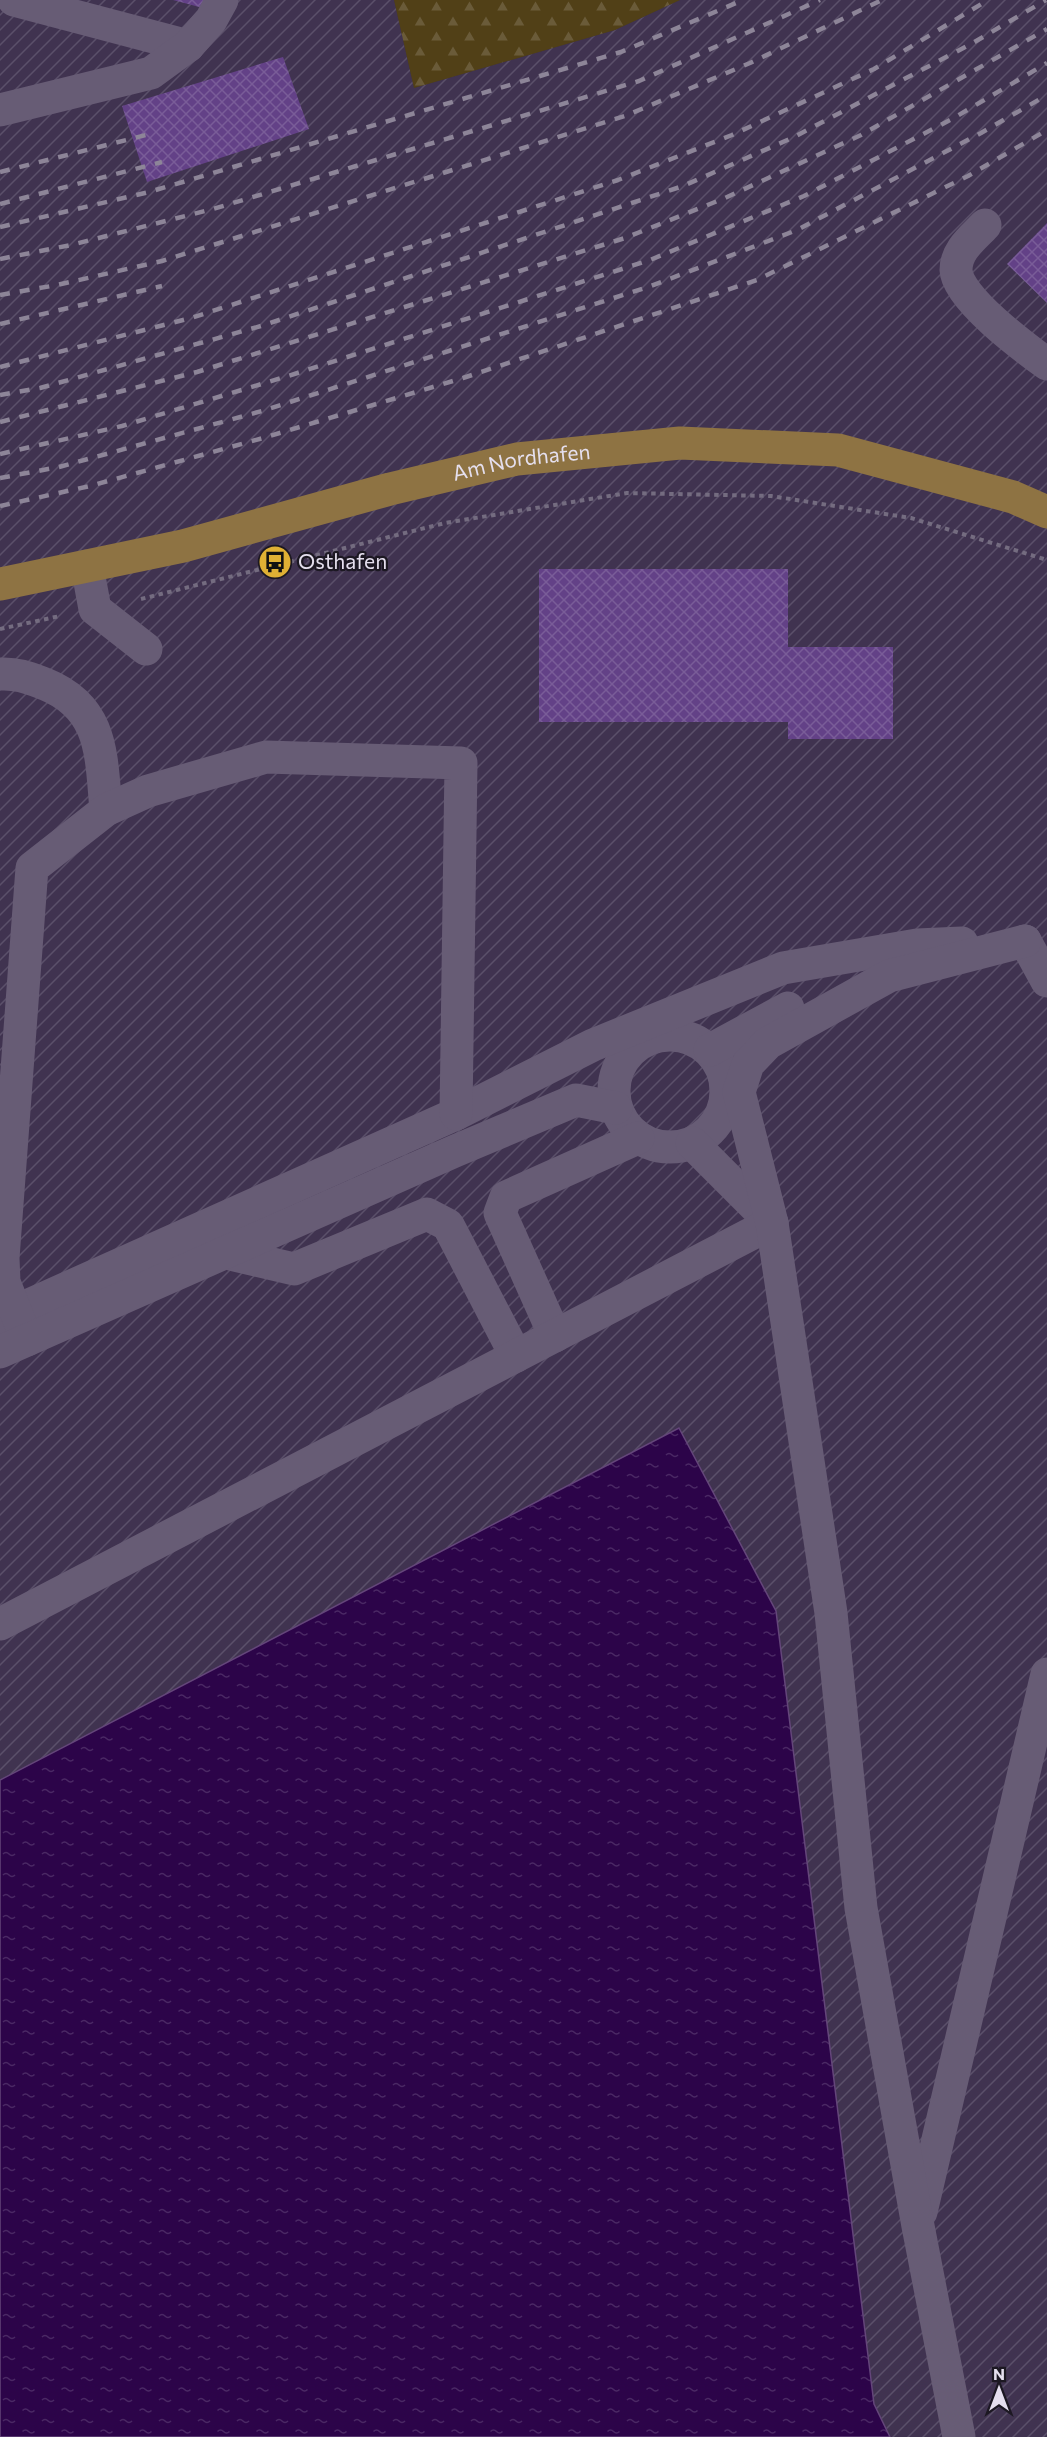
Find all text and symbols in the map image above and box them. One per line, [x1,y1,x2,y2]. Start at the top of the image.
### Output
street label: Am Nordhafen [450,438,591,485]
bus stop icon: Osthafen [257,544,293,580]
place label: Osthafen [298,548,387,573]
north arrow [969,2359,1029,2419]
text: N [993,2364,1005,2383]

